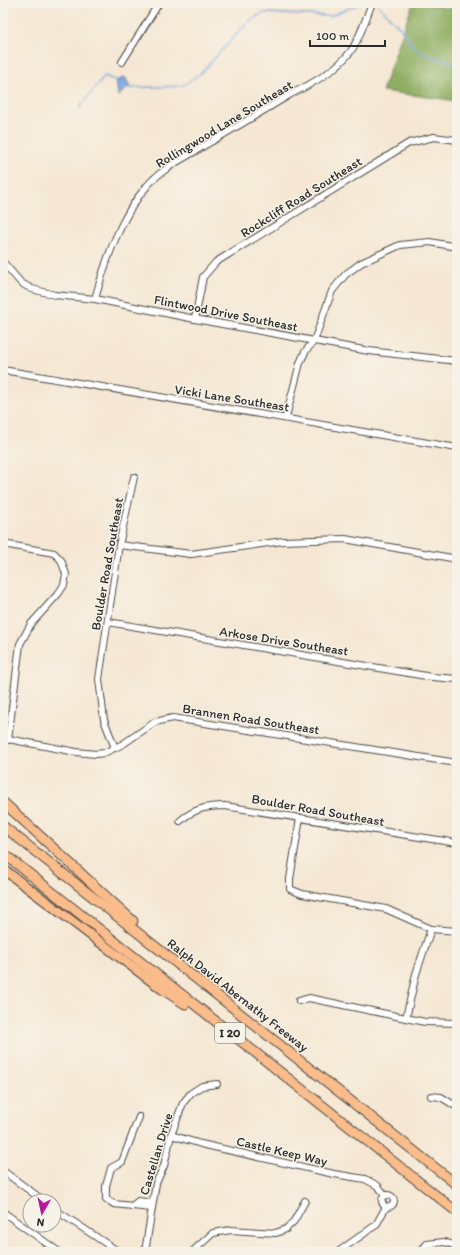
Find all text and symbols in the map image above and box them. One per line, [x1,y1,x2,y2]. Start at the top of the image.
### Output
scale bar [310,22,385,48]
text: 100 m [316,29,349,43]
street label: Rollingwood Lane Southeast [153,77,295,171]
street label: Rockcliff Road Southeast [238,153,365,240]
street label: Flintwood Drive Southeast [153,292,299,334]
street label: Vicki Lane Southeast [174,382,290,414]
street label: Boulder Road Southeast [88,496,126,632]
street label: Arkose Drive Southeast [219,623,350,659]
street label: Brannen Road Southeast [181,701,321,737]
street label: Boulder Road Southeast [250,791,386,829]
street label: Ralph David Abernathy Freeway [164,935,312,1055]
road number: I 20 [215,1023,245,1043]
street label: Castellan Drive [136,1111,176,1197]
street label: Castle Keep Way [235,1133,329,1169]
north arrow [22,1193,62,1233]
text: N [36,1215,45,1229]

